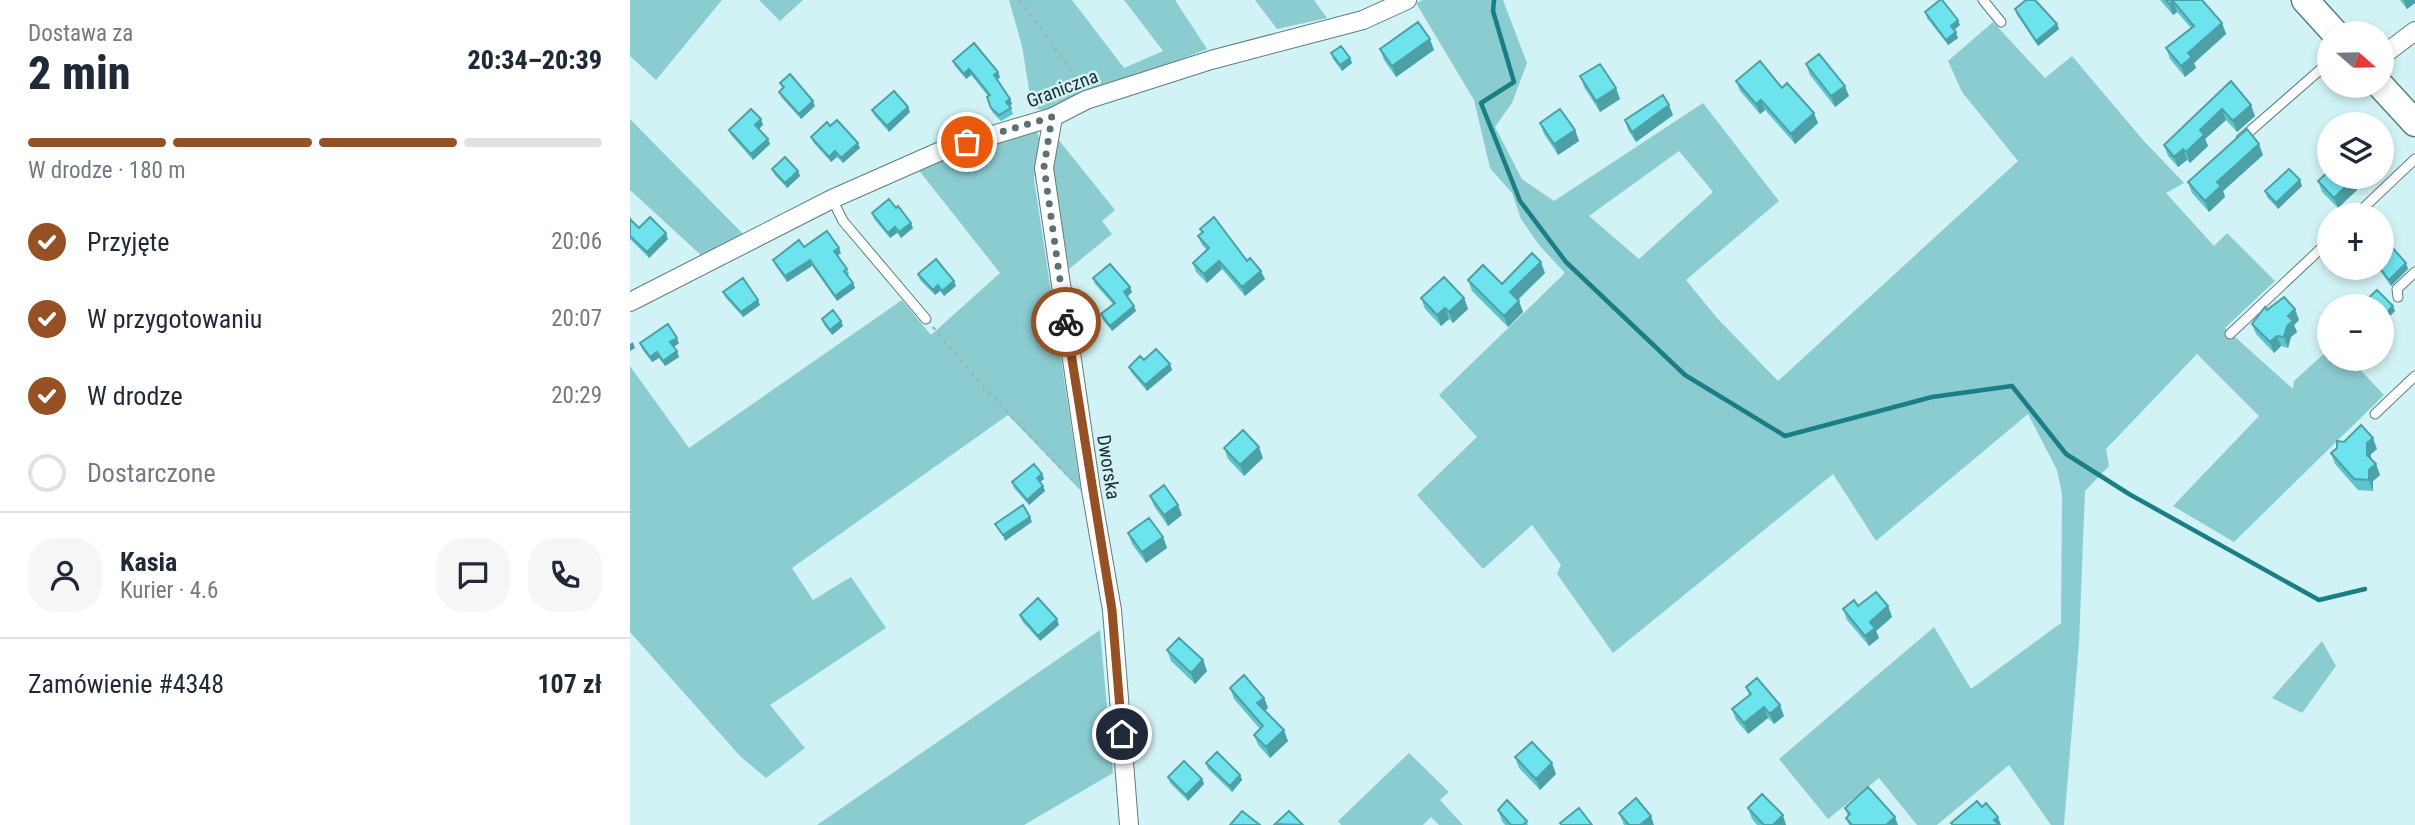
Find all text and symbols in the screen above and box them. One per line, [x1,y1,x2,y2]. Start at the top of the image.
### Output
text: Dostawa za [28,20,133,47]
north arrow [2317,21,2394,98]
map controls [2317,21,2394,371]
text: 20:34–20:39 [468,45,602,75]
text: 2 min [28,46,131,100]
street label: Graniczna [1023,64,1101,113]
pin [937,112,997,172]
button: layers [2317,112,2394,189]
icon: bag [948,123,986,161]
text: W drodze · 180 m [28,157,185,184]
button: + [2317,203,2394,280]
icon: check [28,223,66,261]
text: Przyjęte [87,227,169,257]
text: 20:06 [551,228,602,255]
courier [1031,287,1101,357]
button: − [2317,294,2394,371]
icon: check [28,300,66,338]
icon: bike [1047,303,1085,341]
text: W przygotowaniu [87,304,262,334]
text: 20:07 [551,305,602,332]
icon: check [28,377,66,415]
text: W drodze [87,381,183,411]
text: 20:29 [551,382,602,409]
street label: Dworska [1092,433,1125,501]
text: Dostarczone [87,458,216,488]
button: person [28,538,102,612]
button: chat [436,538,510,612]
button: phone [528,538,602,612]
text: Kasia [120,547,177,577]
text: Kurier · 4.6 [120,577,218,604]
text: Zamówienie #4348 [28,669,224,699]
text: 107 zł [537,669,602,699]
pin [1092,704,1152,764]
icon: home [1103,715,1141,753]

